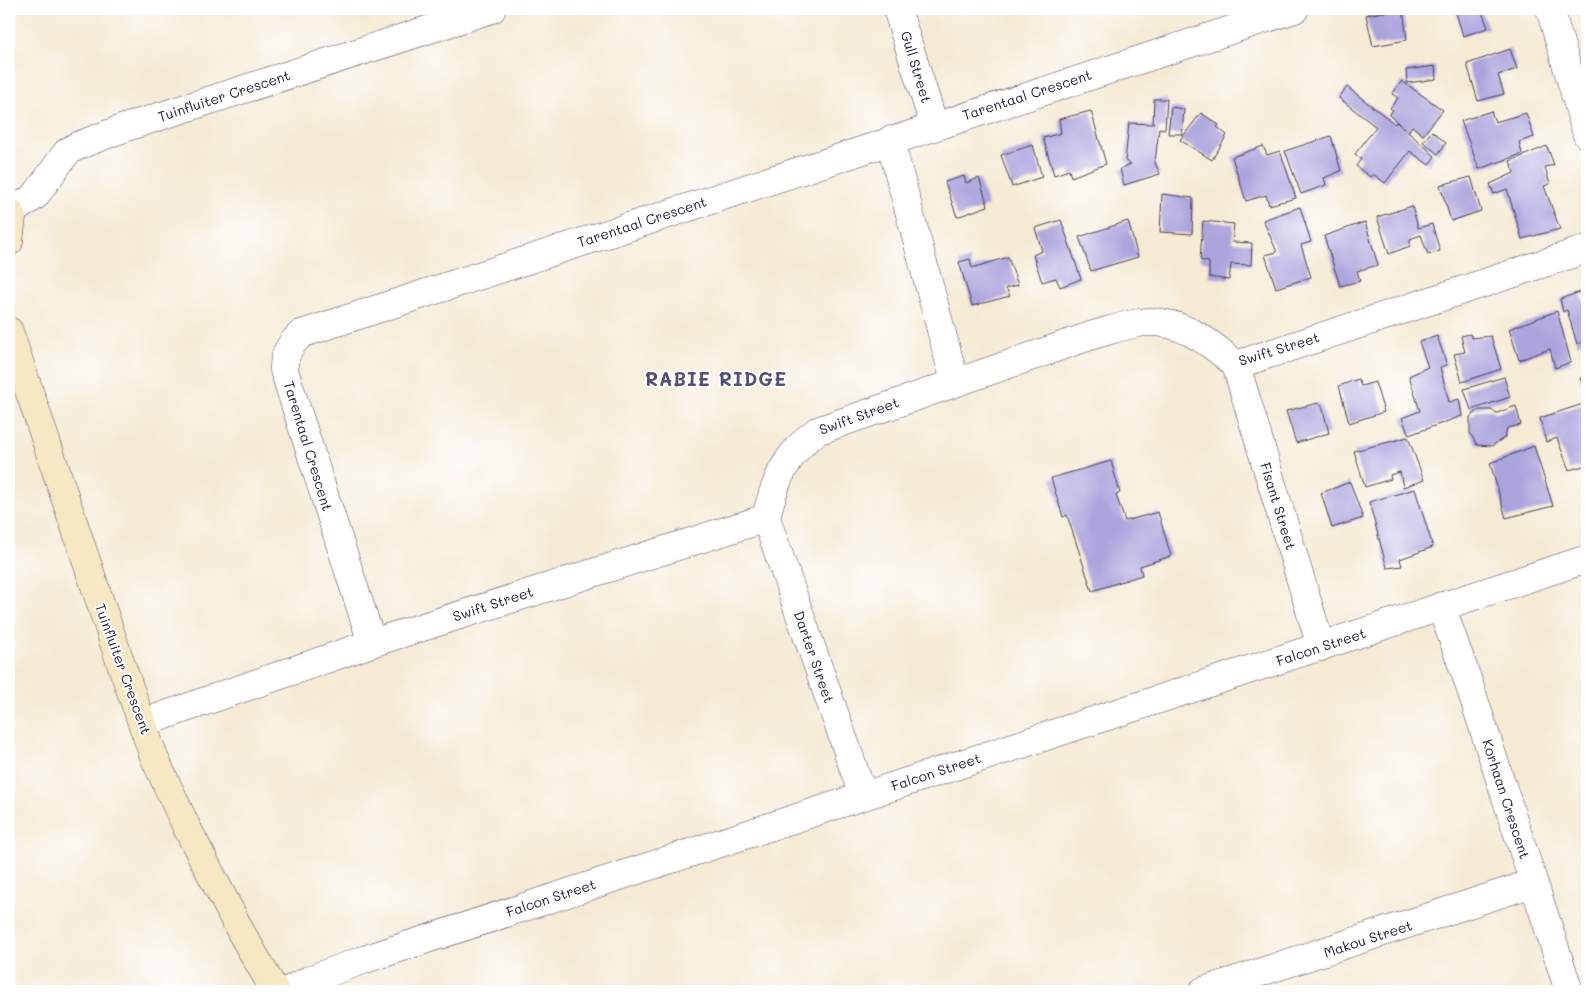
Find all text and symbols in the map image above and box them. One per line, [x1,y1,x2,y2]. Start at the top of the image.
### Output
street label: Gull Street [897,29,936,105]
street label: Tuinfluiter Crescent [155,65,292,126]
street label: Tarentaal Crescent [960,65,1094,124]
street label: Tarentaal Crescent [575,192,709,251]
street label: Swift Street [1236,327,1322,370]
district label: RABIE RIDGE [645,366,787,391]
street label: Tarentaal Crescent [280,379,337,513]
street label: Swift Street [816,392,901,439]
street label: Fisant Street [1256,460,1301,552]
street label: Swift Street [450,582,536,625]
street label: Tuinfluiter Crescent [91,601,156,737]
street label: Darter Street [790,608,839,705]
street label: Falcon Street [1273,623,1368,670]
street label: Korhaan Crescent [1478,737,1535,861]
street label: Falcon Street [888,748,983,795]
street label: Falcon Street [503,874,598,921]
street label: Makou Street [1321,915,1415,962]

